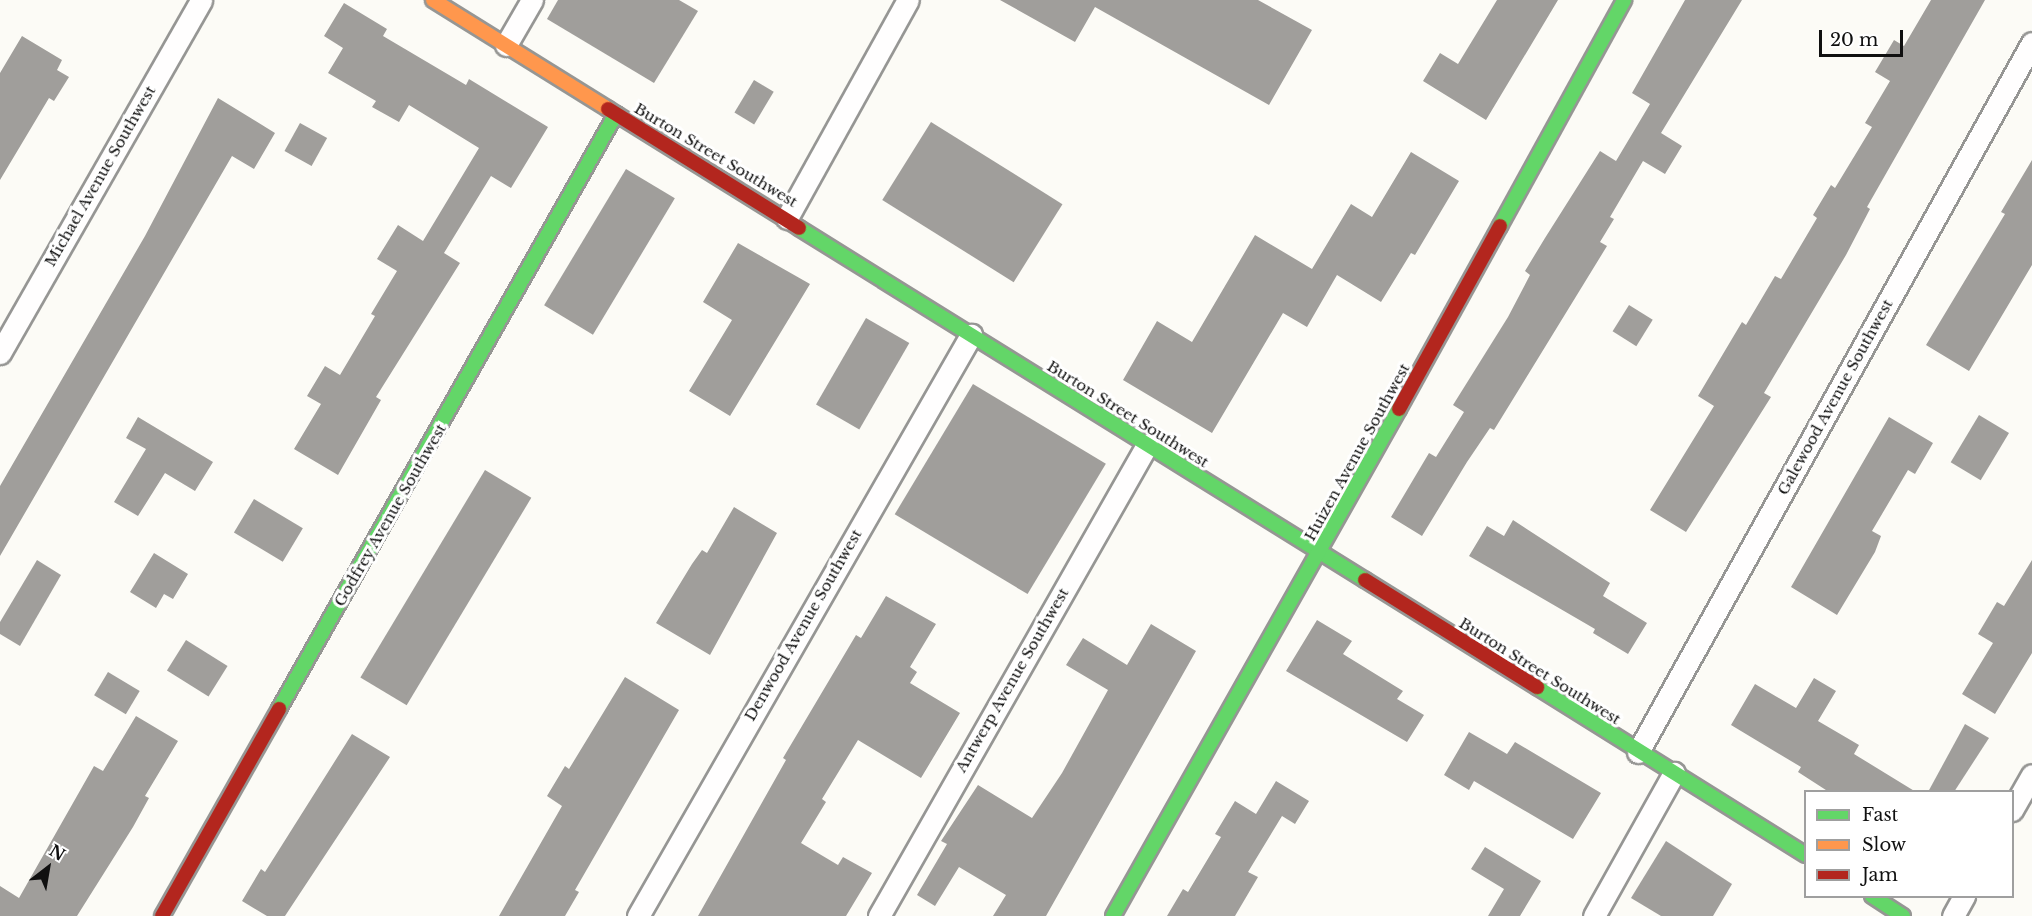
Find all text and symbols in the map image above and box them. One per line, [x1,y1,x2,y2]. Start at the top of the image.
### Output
scale bar [1822,18,1906,56]
text: 20 m [1830,29,1878,51]
street label: Michael Avenue Southwest [41,82,159,270]
street label: Burton Street Southwest [631,99,801,211]
street label: Galewood Avenue Southwest [1773,296,1897,498]
street label: Burton Street Southwest [1044,357,1212,471]
street label: Huizen Avenue Southwest [1301,360,1413,544]
street label: Godfrey Avenue Southwest [330,420,450,610]
street label: Denwood Avenue Southwest [741,526,865,724]
street label: Antwerp Avenue Southwest [952,584,1072,776]
street label: Burton Street Southwest [1456,614,1624,728]
legend [1804,790,2014,898]
text: Fast [1862,804,1898,826]
text: Slow [1862,834,1906,856]
north arrow [18,838,78,898]
text: N [46,840,69,865]
text: Jam [1862,864,1898,886]

